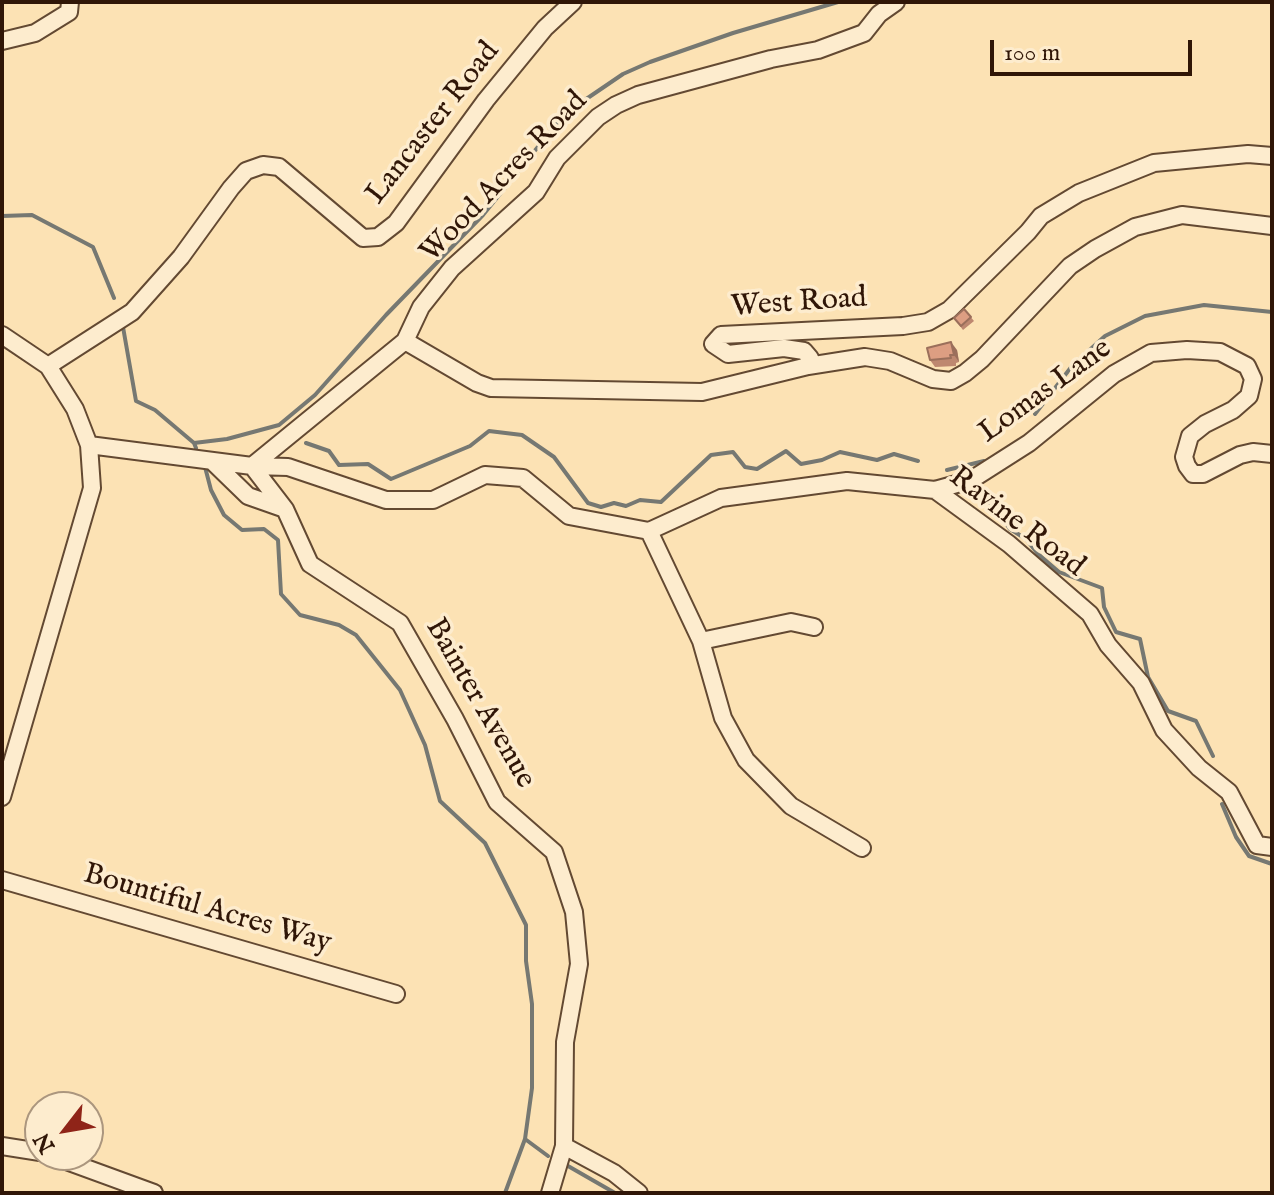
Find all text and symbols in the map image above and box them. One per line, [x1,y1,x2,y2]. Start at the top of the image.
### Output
scale bar [994,24,1196,74]
street label: Lancaster Road [359,36,509,212]
text: 100 m [1004,38,1060,69]
street label: Wood Acres Road [414,85,596,271]
street label: West Road [730,281,868,327]
street label: Lomas Lane [973,332,1119,452]
street label: Ravine Road [941,460,1091,586]
street label: Bainter Avenue [416,613,542,795]
street label: Bountiful Acres Way [79,857,335,963]
north arrow [24,1091,104,1171]
text: N [28,1127,62,1158]

